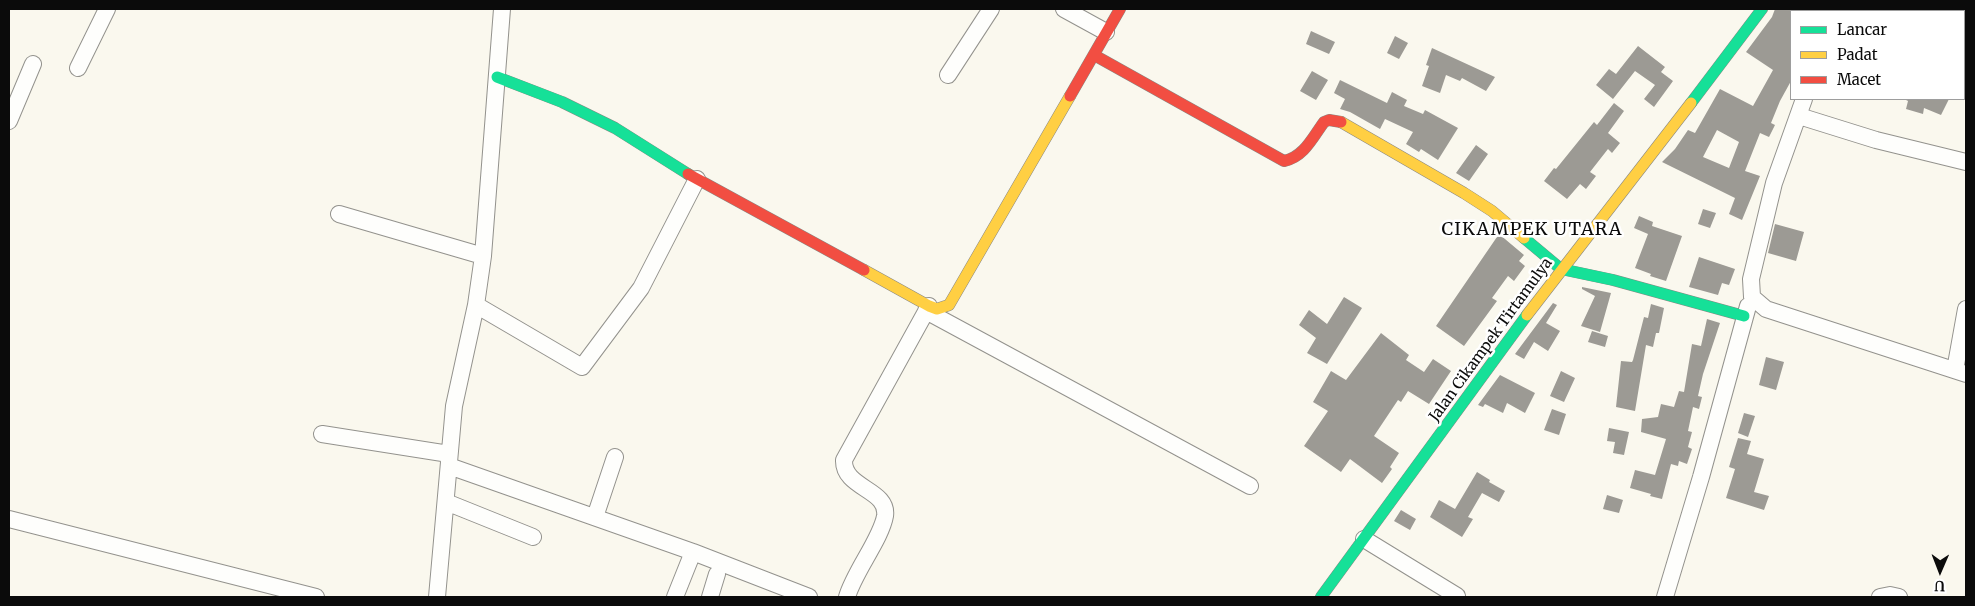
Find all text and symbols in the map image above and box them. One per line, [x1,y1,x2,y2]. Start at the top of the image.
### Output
legend [1790,10,1965,100]
text: Lancar [1837,20,1887,39]
text: Padat [1837,45,1877,64]
text: Macet [1837,70,1881,89]
district label: CIKAMPEK UTARA [1440,219,1624,241]
street label: Jalan Cikampek Tirtamulya [1426,255,1556,425]
north arrow [1915,546,1965,596]
text: U [1934,577,1945,595]

